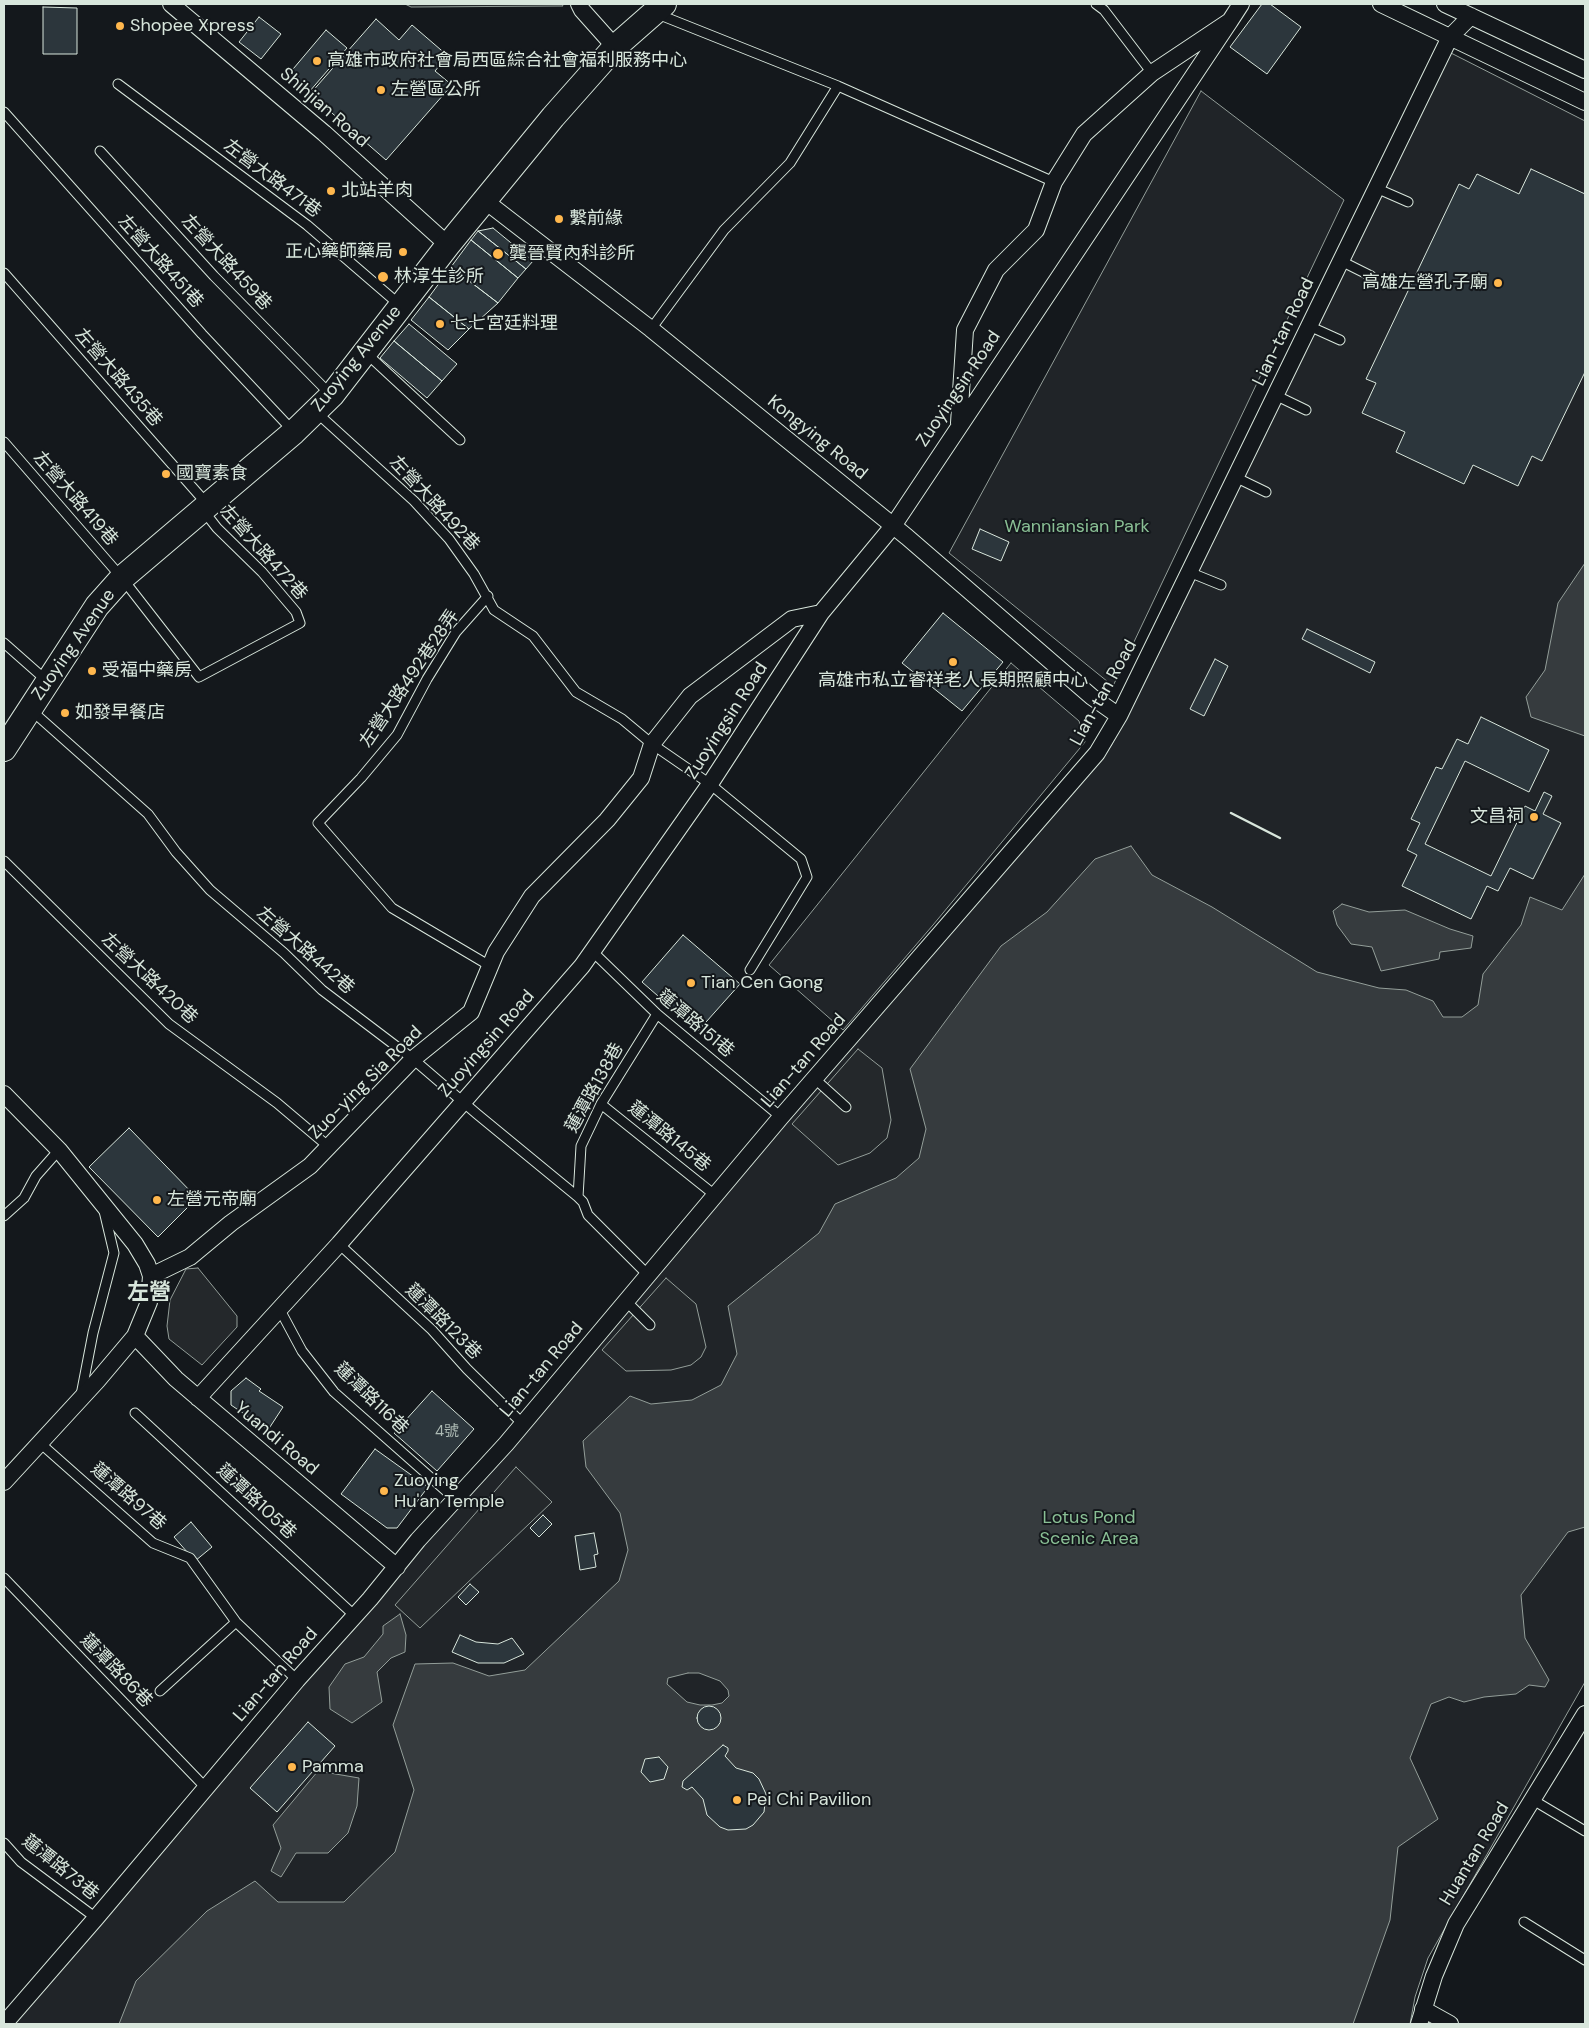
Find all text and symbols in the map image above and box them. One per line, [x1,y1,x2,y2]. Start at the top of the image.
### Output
place label: Shopee Xpress [130,15,255,37]
marker: Shopee Xpress [114,20,126,32]
place label: 高雄市政府社會局西區綜合社會福利服務中心 [327,50,687,72]
marker: 高雄市政府社會局西區綜合社會福利服務中心 [311,55,323,67]
street label: Shihjian Road [275,63,373,153]
place label: 左營區公所 [391,79,481,101]
marker: 左營區公所 [375,84,387,96]
street label: 左營大路471巷 [219,135,325,223]
place label: 北站羊肉 [341,180,413,202]
marker: 北站羊肉 [325,185,337,197]
place label: 繫前緣 [569,208,623,230]
street label: 左營大路451巷 [113,211,207,313]
street label: 左營大路459巷 [176,211,276,315]
marker: 繫前緣 [553,213,565,225]
place label: 正心藥師藥局 [285,241,393,263]
place label: 龔晉賢內科診所 [509,243,635,265]
marker: 正心藥師藥局 [397,246,409,258]
marker: 龔晉賢內科診所 [491,247,505,261]
place label: 林淳生診所 [394,266,484,288]
marker: 林淳生診所 [376,270,390,284]
place label: 高雄左營孔子廟 [1362,272,1488,294]
street label: Lian-tan Road [1249,274,1319,390]
marker: 高雄左營孔子廟 [1492,277,1504,289]
street label: Zuoying Avenue [307,301,407,417]
place label: 七七宮廷料理 [450,313,558,335]
marker: 七七宮廷料理 [434,318,446,330]
street label: 左營大路435巷 [70,325,166,431]
street label: Zuoyingsin Road [912,327,1006,451]
street label: Kongying Road [763,391,871,485]
street label: 左營大路419巷 [28,447,122,551]
street label: 左營大路492巷 [384,452,484,556]
place label: 國寶素食 [176,463,248,485]
marker: 國寶素食 [160,468,172,480]
street label: 左營大路472巷 [215,501,311,605]
park label: Wanniansian Park [1004,516,1150,538]
street label: Zuoying Avenue [28,585,120,705]
street label: 左營大路492巷28弄 [356,606,464,752]
street label: Lian-tan Road [1066,636,1142,750]
marker: 高雄市私立睿祥老人長期照顧中心 [947,656,959,668]
street label: Zuoyingsin Road [681,658,773,784]
place label: 受福中藥房 [102,660,192,682]
marker: 受福中藥房 [86,665,98,677]
place label: 高雄市私立睿祥老人長期照顧中心 [818,670,1088,692]
place label: 如發早餐店 [75,702,165,724]
marker: 如發早餐店 [59,707,71,719]
place label: 文昌祠 [1470,806,1524,828]
marker: 文昌祠 [1528,811,1540,823]
street label: 左營大路442巷 [252,903,358,999]
street label: 左營大路420巷 [97,929,201,1029]
place label: Tian Cen Gong [701,972,823,994]
marker: Tian Cen Gong [685,977,697,989]
street label: 蓮潭路151巷 [652,985,738,1063]
street label: Zuoyingsin Road [435,986,539,1102]
street label: Lian-tan Road [757,1010,851,1112]
street label: Zuo-ying Sia Road [305,1022,427,1144]
street label: 蓮潭路138巷 [562,1039,628,1137]
street label: 蓮潭路145巷 [624,1097,714,1177]
place label: 左營元帝廟 [167,1189,257,1211]
marker: 左營元帝廟 [151,1194,163,1206]
street label: 蓮潭路123巷 [400,1279,486,1365]
district label: 左營 [127,1280,171,1306]
street label: Lian-tan Road [496,1318,588,1422]
street label: 蓮潭路116巷 [329,1358,413,1440]
street label: Yuandi Road [230,1398,322,1480]
house number: 4號 [435,1423,459,1441]
street label: 蓮潭路97巷 [86,1459,170,1535]
street label: 蓮潭路105巷 [212,1460,300,1544]
place label: Zuoying Hu'an Temple [394,1470,505,1512]
marker: Zuoying Hu'an Temple [378,1485,390,1497]
park label: Lotus Pond Scenic Area [1040,1507,1138,1550]
street label: Lian-tan Road [229,1624,323,1726]
street label: 蓮潭路86巷 [75,1630,157,1712]
place label: Pamma [302,1756,364,1778]
marker: Pamma [286,1761,298,1773]
place label: Pei Chi Pavilion [747,1789,871,1811]
marker: Pei Chi Pavilion [731,1794,743,1806]
street label: Huantan Road [1436,1798,1514,1910]
street label: 蓮潭路73巷 [18,1831,102,1905]

